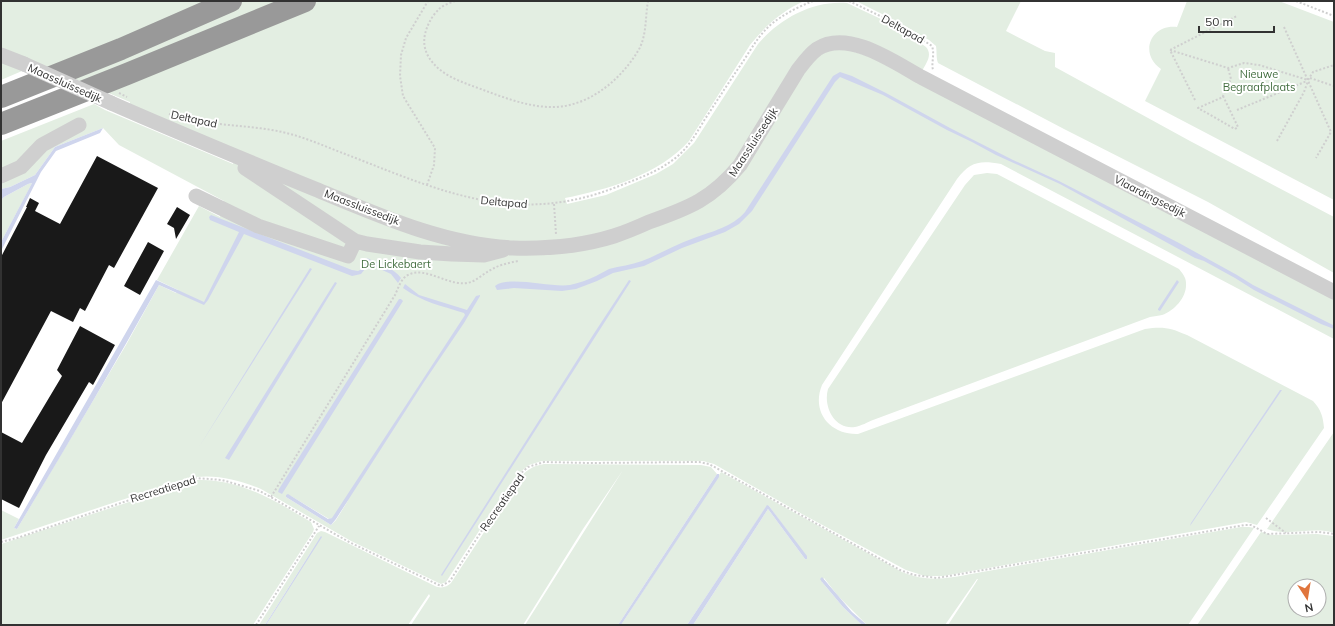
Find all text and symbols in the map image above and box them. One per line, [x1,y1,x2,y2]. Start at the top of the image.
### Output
scale bar [1199,8,1274,34]
street label: Deltapad [879,11,927,47]
text: 50 m [1205,14,1233,29]
street label: Maassluissedijk [26,60,104,106]
park label: Nieuwe Begraafplaats [1223,67,1295,94]
street label: Maassluissedijk [725,105,781,179]
street label: Deltapad [170,107,218,131]
street label: Vlaardingsedijk [1112,172,1189,220]
street label: Maassluissedijk [322,186,402,228]
street label: Deltapad [480,193,528,211]
park label: De Lickebaert [361,257,431,271]
street label: Recreatiepad [477,470,527,534]
street label: Recreatiepad [129,472,197,506]
north arrow [1287,578,1327,618]
text: N [1304,600,1315,615]

